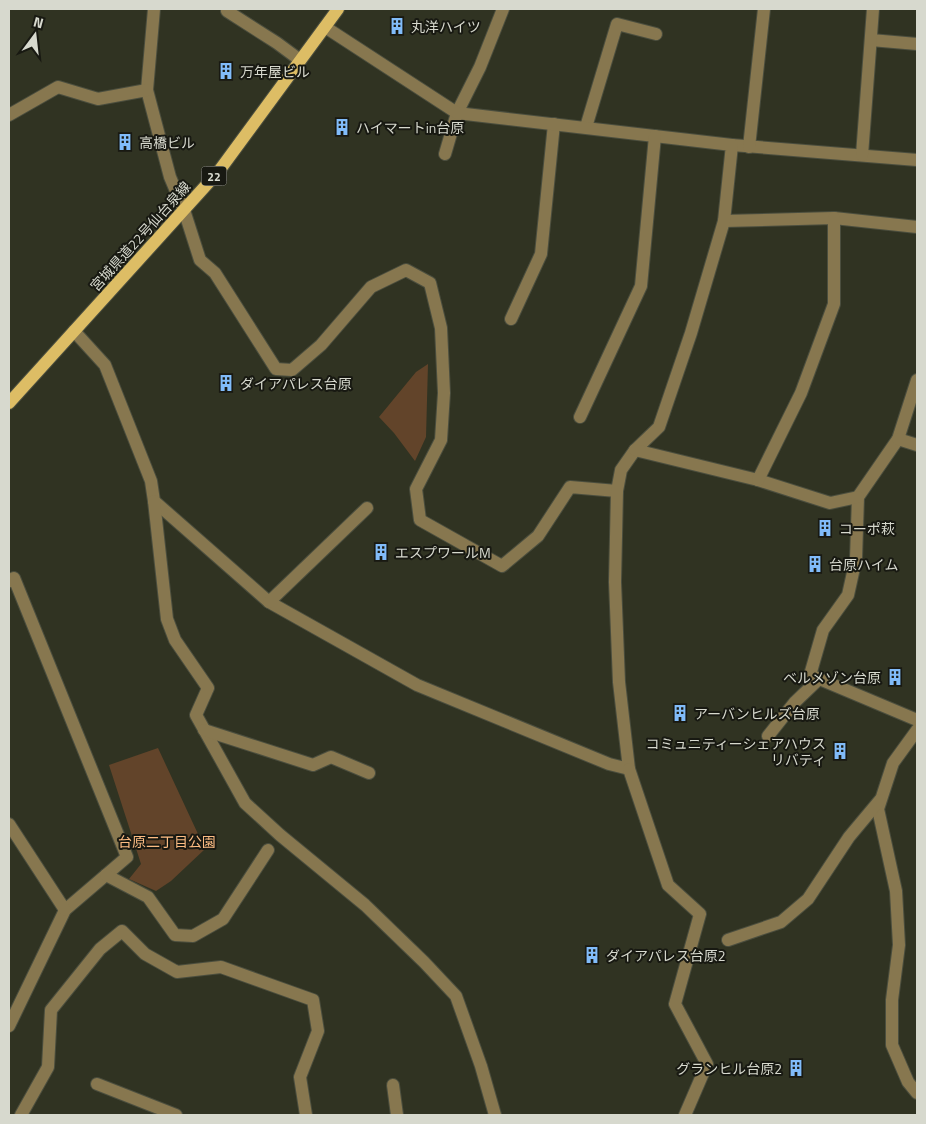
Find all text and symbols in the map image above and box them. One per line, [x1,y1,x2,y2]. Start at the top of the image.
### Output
north arrow [10,10,60,60]
text: N [31,11,46,33]
building icon: 丸洋ハイツ [387,16,407,36]
place label: 丸洋ハイツ [411,16,481,37]
building icon: 万年屋ビル [216,61,236,81]
place label: 万年屋ビル [240,61,310,82]
building icon: ハイマートin台原 [332,117,352,137]
place label: ハイマートin台原 [356,117,464,138]
building icon: 高橋ビル [115,132,135,152]
place label: 高橋ビル [139,132,195,153]
road number: 22 [202,167,226,186]
street label: 宮城県道22号仙台泉線 [85,176,195,296]
building icon: ダイアパレス台原 [216,373,236,393]
place label: ダイアパレス台原 [240,373,352,394]
building icon: コーポ萩 [815,518,835,538]
place label: コーポ萩 [839,518,895,539]
building icon: エスプワールM [371,542,391,562]
place label: エスプワールM [395,542,491,563]
building icon: 台原ハイム [805,554,825,574]
place label: 台原ハイム [829,554,898,575]
place label: ベルメゾン台原 [783,667,881,688]
building icon: ベルメゾン台原 [885,667,905,687]
building icon: アーバンヒルズ台原 [670,703,690,723]
place label: アーバンヒルズ台原 [694,703,820,724]
place label: コミュニティーシェアハウス リバティ [646,733,826,770]
building icon: コミュニティーシェアハウス リバティ [830,741,850,761]
park label: 台原二丁目公園 [118,831,216,852]
building icon: ダイアパレス台原2 [582,945,602,965]
place label: ダイアパレス台原2 [606,945,726,966]
place label: グランヒル台原2 [676,1058,782,1079]
building icon: グランヒル台原2 [786,1058,806,1078]

